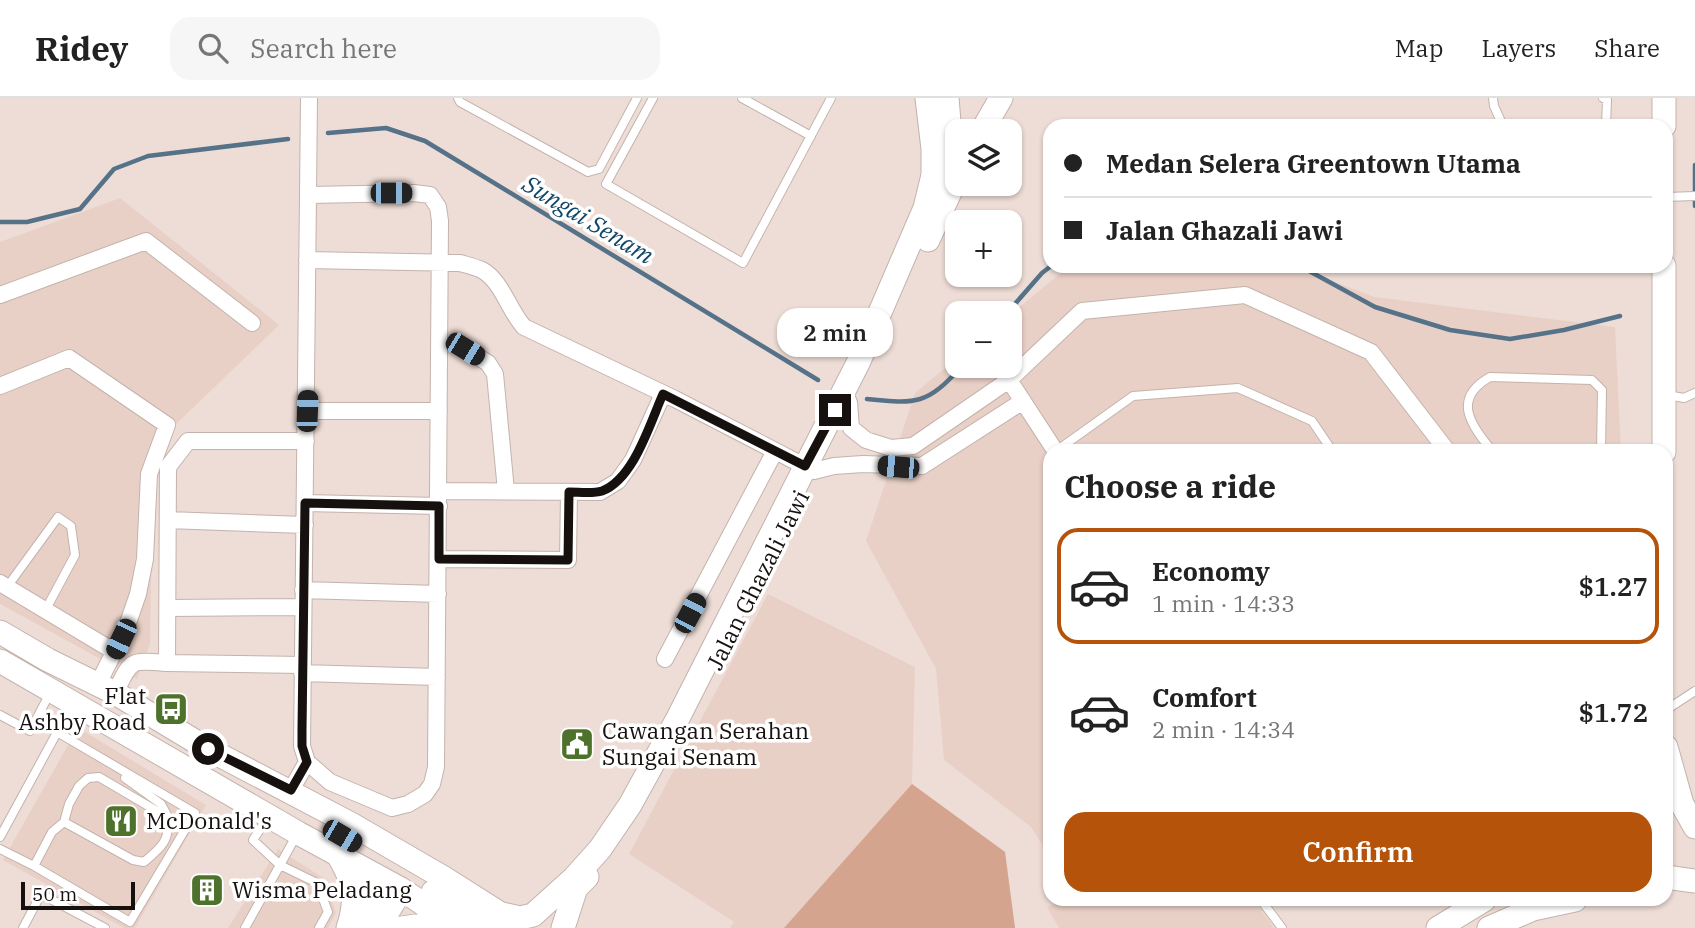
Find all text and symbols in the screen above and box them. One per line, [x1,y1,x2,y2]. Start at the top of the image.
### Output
search box [170,17,660,80]
text: Ridey [35,27,128,70]
icon: search [194,29,232,67]
text: Search here [250,31,397,65]
text: Map [1395,32,1443,64]
text: Layers [1481,32,1556,64]
text: Share [1594,32,1660,64]
map controls [945,119,1022,378]
button: layers [945,119,1022,196]
text: Medan Selera Greentown Utama [1106,146,1521,180]
water label: Sungai Senam [516,167,660,271]
car [371,183,413,204]
button: + [945,210,1022,287]
text: Jalan Ghazali Jawi [1106,213,1343,247]
button: − [945,301,1022,378]
callout: 2 min [777,308,893,358]
text: 2 min [803,317,867,347]
car [442,329,489,369]
car [296,390,319,432]
route end [819,394,851,426]
car [877,455,920,479]
text: Choose a ride [1064,465,1276,507]
street label: Jalan Ghazali Jawi [699,485,815,674]
text: Economy [1152,554,1270,588]
icon: car [1068,555,1131,618]
text: $1.27 [1579,569,1648,603]
text: 1 min · 14:33 [1152,588,1295,618]
car [671,590,710,636]
car [103,616,140,662]
place label: Flat Ashby Road [18,680,146,736]
text: Comfort [1152,680,1257,714]
icon: car [1068,681,1131,744]
bus stop icon: Flat Ashby Road [152,690,190,728]
text: $1.72 [1579,695,1648,729]
text: 2 min · 14:34 [1152,714,1295,744]
place label: Cawangan Serahan Sungai Senam [602,715,809,771]
public building icon: Cawangan Serahan Sungai Senam [558,725,596,763]
route start [192,733,224,765]
restaurant icon: McDonald's [102,802,140,840]
place label: McDonald's [146,805,272,835]
button: Confirm [1064,812,1652,892]
car [319,816,366,856]
building icon: Wisma Peladang [188,871,226,909]
place label: Wisma Peladang [232,874,412,904]
scale bar [21,879,135,911]
text: 50 m [32,882,77,906]

